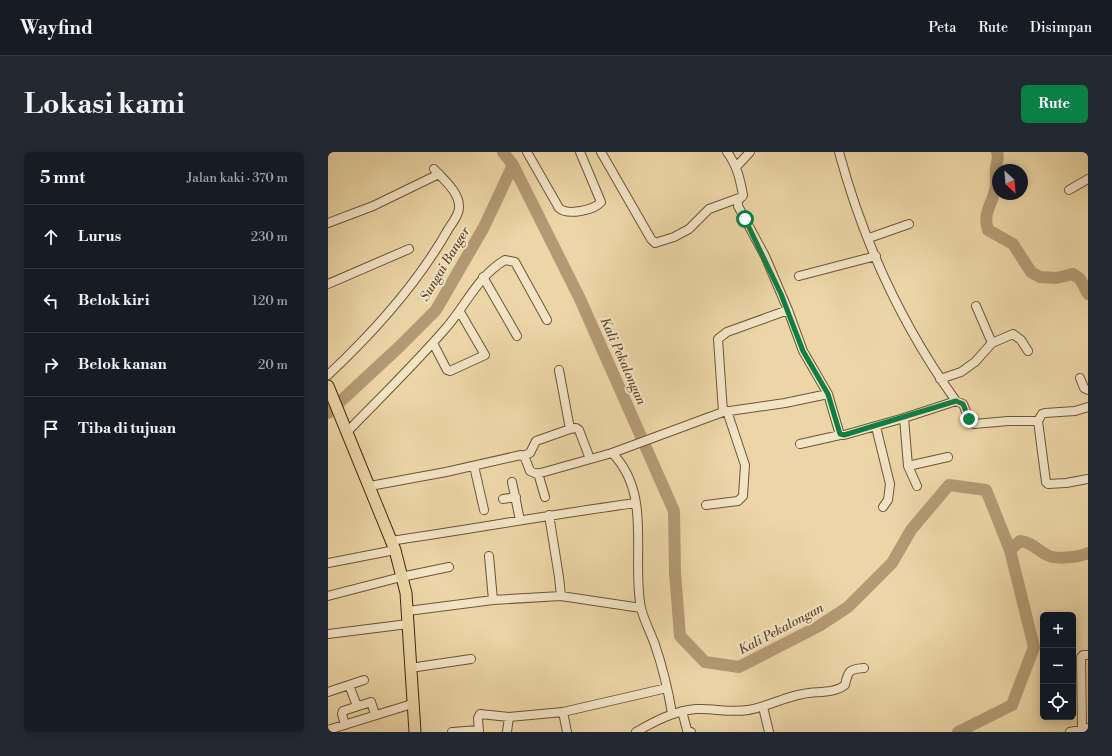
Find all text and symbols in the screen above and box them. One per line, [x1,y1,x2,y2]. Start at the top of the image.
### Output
text: Wayfind [20,16,93,40]
text: Peta [928,19,956,37]
text: Rute [978,19,1008,37]
text: Disimpan [1030,19,1092,37]
button: Rute [1021,85,1088,123]
text: Lokasi kami [24,87,185,122]
north arrow [992,164,1028,200]
text: 5 mnt [40,167,85,189]
text: Jalan kaki · 370 m [187,170,288,186]
route start [736,210,754,228]
water label: Sungai Banger [417,224,474,304]
icon: ahead [40,226,62,248]
text: Lurus [78,227,121,246]
text: 230 m [251,229,288,245]
icon: left [40,290,62,312]
text: Belok kiri [78,291,149,310]
text: 120 m [252,293,288,309]
water label: Kali Pekalongan [597,315,650,408]
icon: right [40,354,62,376]
text: Belok kanan [78,355,167,374]
text: 20 m [258,357,288,373]
route end [960,410,978,428]
icon: arrive [40,418,62,440]
text: Tiba di tujuan [78,419,176,438]
water label: Kali Pekalongan [736,600,827,658]
map controls [1040,612,1076,720]
button: + [1040,612,1076,648]
button: − [1040,648,1076,684]
button: locate [1040,684,1076,720]

